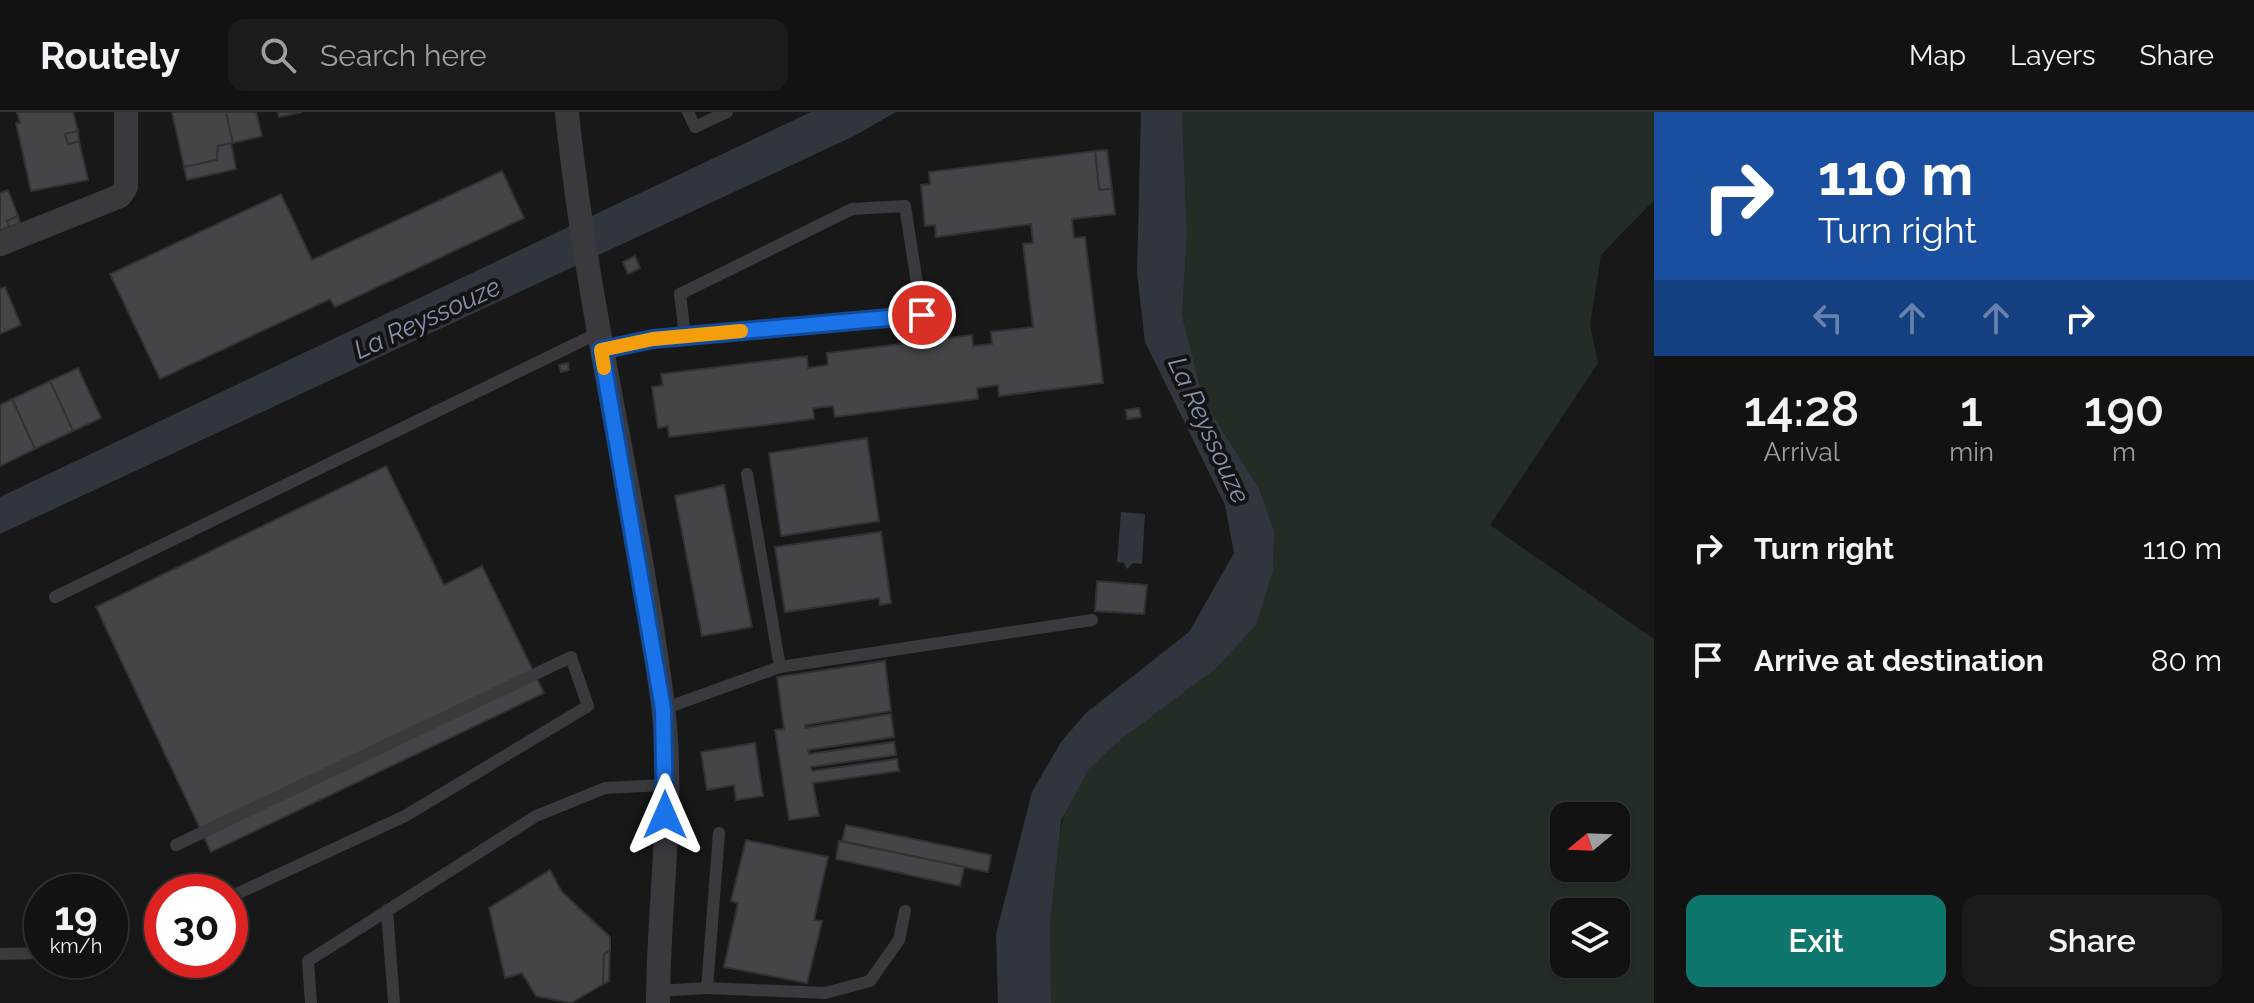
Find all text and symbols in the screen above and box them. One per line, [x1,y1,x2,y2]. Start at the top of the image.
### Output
search box [228,19,788,91]
text: Routely [40,33,180,78]
icon: search [256,33,300,77]
text: Search here [320,38,487,73]
text: Map [1909,39,1966,72]
text: Layers [2010,39,2096,72]
text: Share [2140,39,2214,72]
text: 110 m [1818,142,1973,208]
icon: right [1686,144,1790,248]
text: Turn right [1818,209,1977,251]
water label: La Reyssouze [349,271,505,365]
pin [888,281,956,349]
icon: arrive [900,293,944,337]
icon: left [1806,296,1850,340]
icon: ahead [1890,296,1934,340]
icon: ahead [1974,296,2018,340]
icon: right [2058,296,2102,340]
water label: La Reyssouze [1162,352,1256,508]
text: 14:28 [1744,381,1859,437]
text: 1 [1960,381,1983,437]
text: 190 [2084,381,2164,437]
text: Arrival [1763,437,1840,467]
text: min [1949,437,1994,467]
text: m [2112,437,2136,467]
icon: right [1686,526,1730,570]
text: Turn right [1754,531,1894,566]
text: 110 m [2143,531,2222,566]
icon: arrive [1686,638,1730,682]
text: Arrive at destination [1754,643,2044,678]
text: 80 m [2151,643,2222,678]
position arrow [623,773,707,857]
north arrow [1550,802,1630,882]
map controls [1550,802,1630,978]
speed limit sign: 30 [144,874,248,978]
text: 19 [54,892,98,939]
button: Exit [1686,895,1946,987]
button: Share [1962,895,2222,987]
button: layers [1550,898,1630,978]
text: km/h [50,934,102,958]

